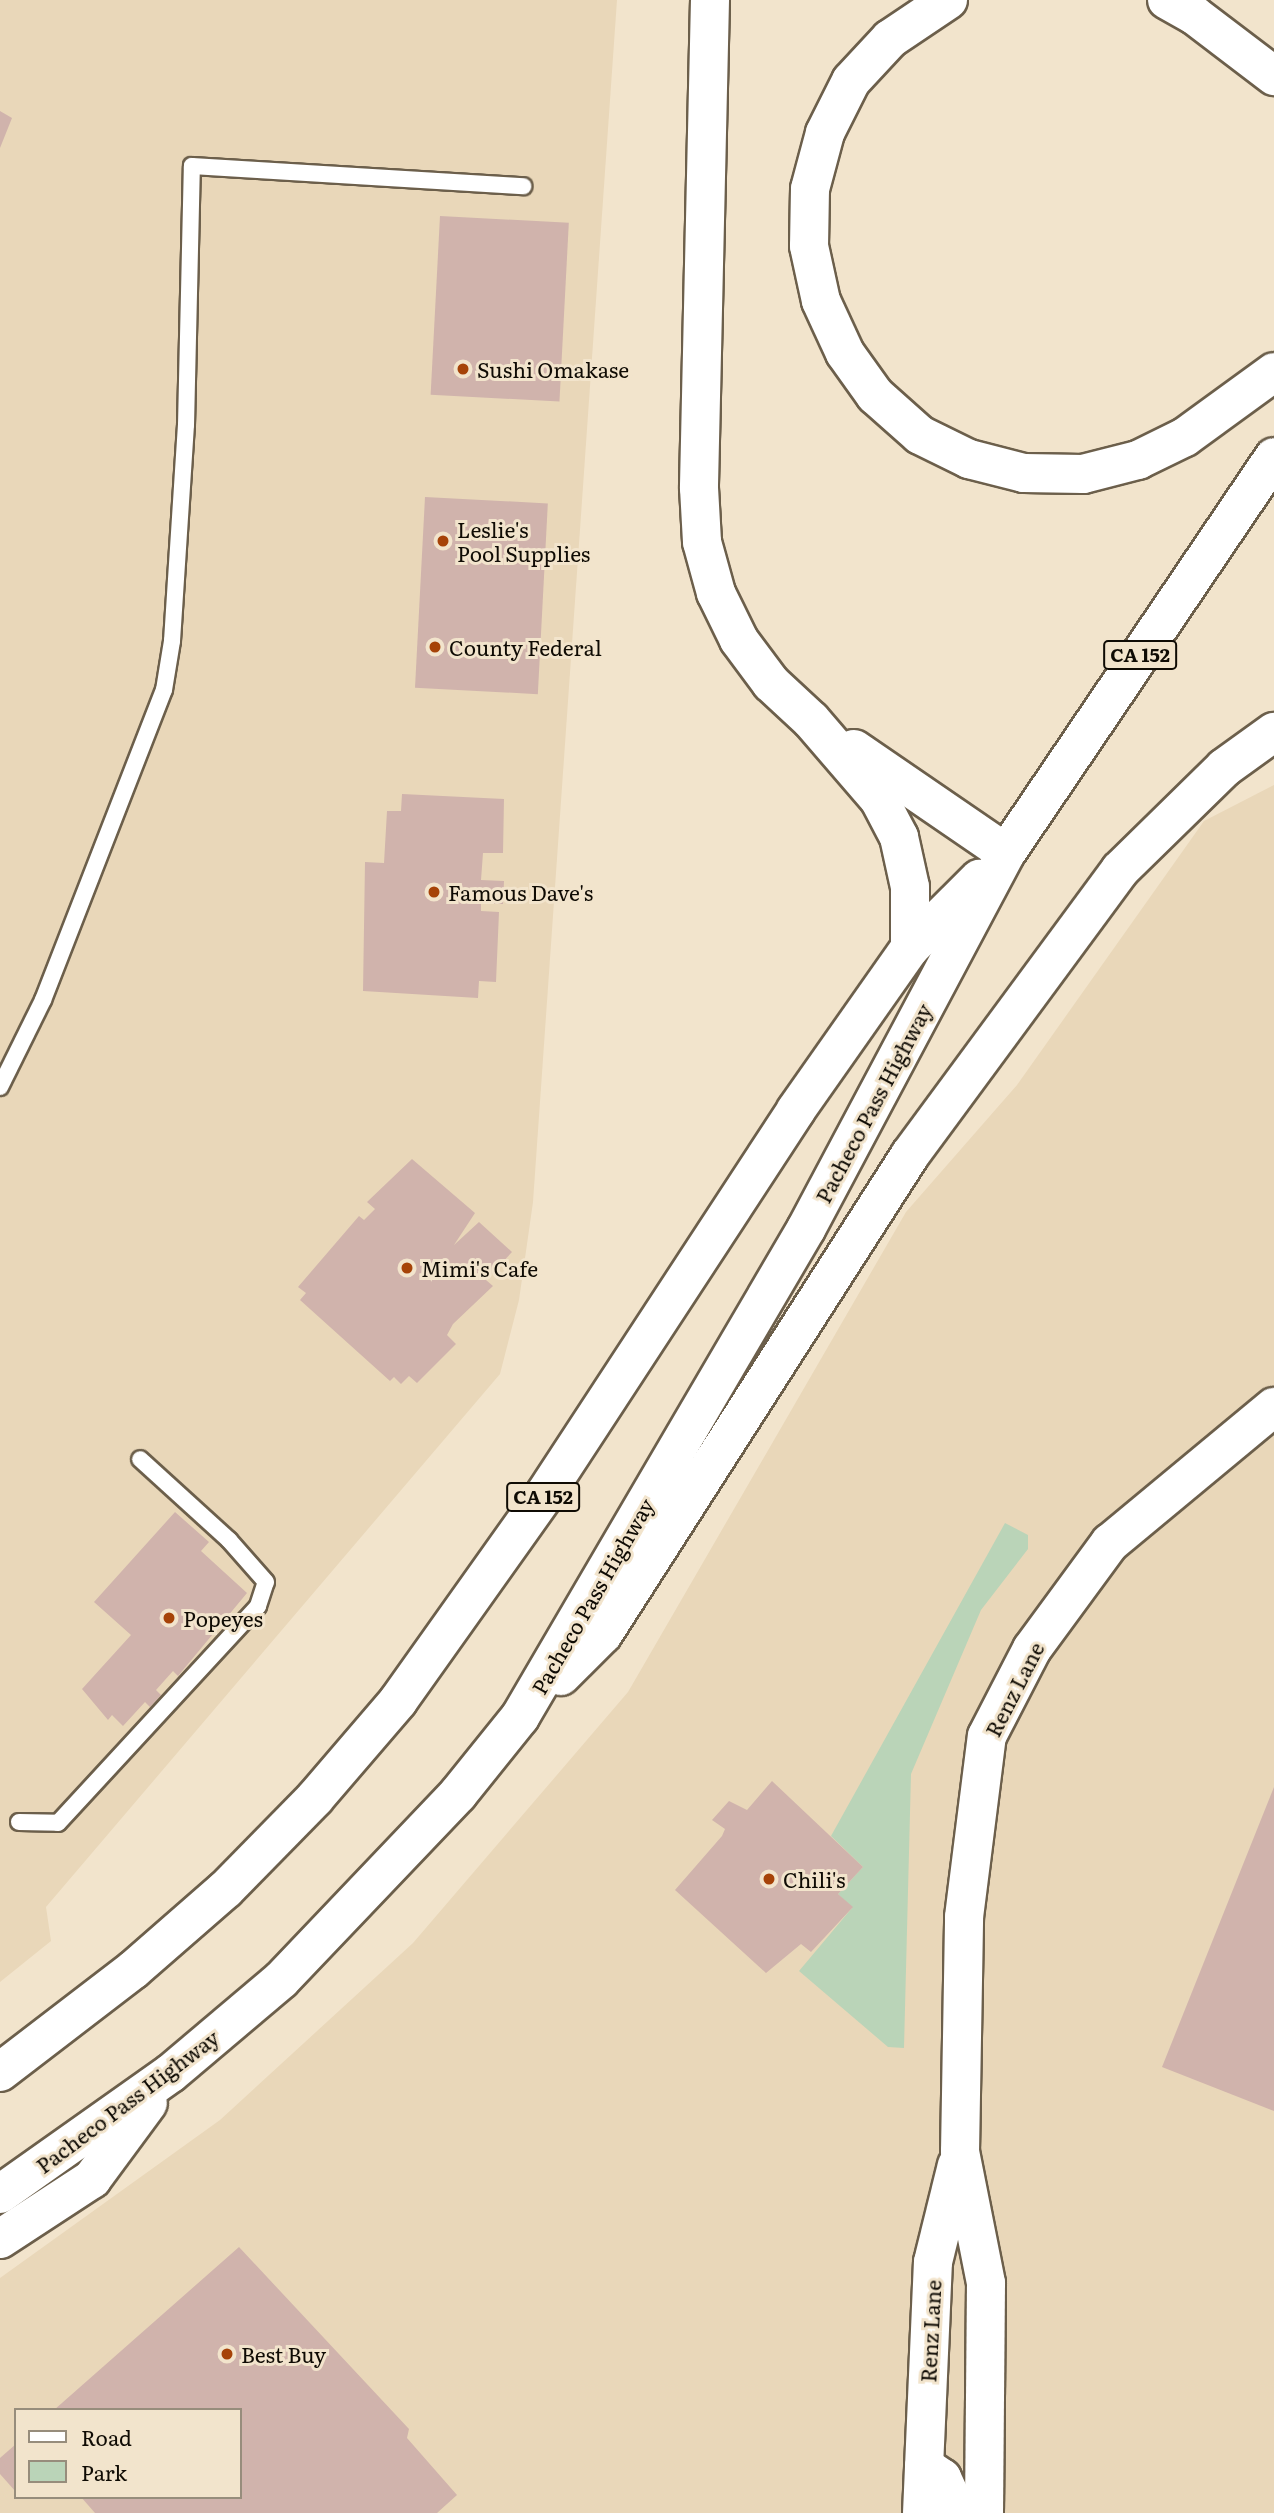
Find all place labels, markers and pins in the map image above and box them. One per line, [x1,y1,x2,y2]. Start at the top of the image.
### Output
place label: Sushi Omakase [477,356,629,382]
marker: Sushi Omakase [455,361,471,377]
place label: Leslie's Pool Supplies [457,516,590,566]
marker: Leslie's Pool Supplies [435,533,451,549]
place label: County Federal [449,634,602,660]
marker: County Federal [427,639,443,655]
place label: Famous Dave's [448,879,593,905]
marker: Famous Dave's [426,884,442,900]
place label: Mimi's Cafe [421,1255,538,1281]
marker: Mimi's Cafe [399,1260,415,1276]
place label: Popeyes [183,1605,263,1631]
marker: Popeyes [161,1610,177,1626]
place label: Chili's [783,1866,846,1892]
marker: Chili's [761,1871,777,1887]
place label: Best Buy [241,2341,326,2367]
marker: Best Buy [219,2346,235,2362]

